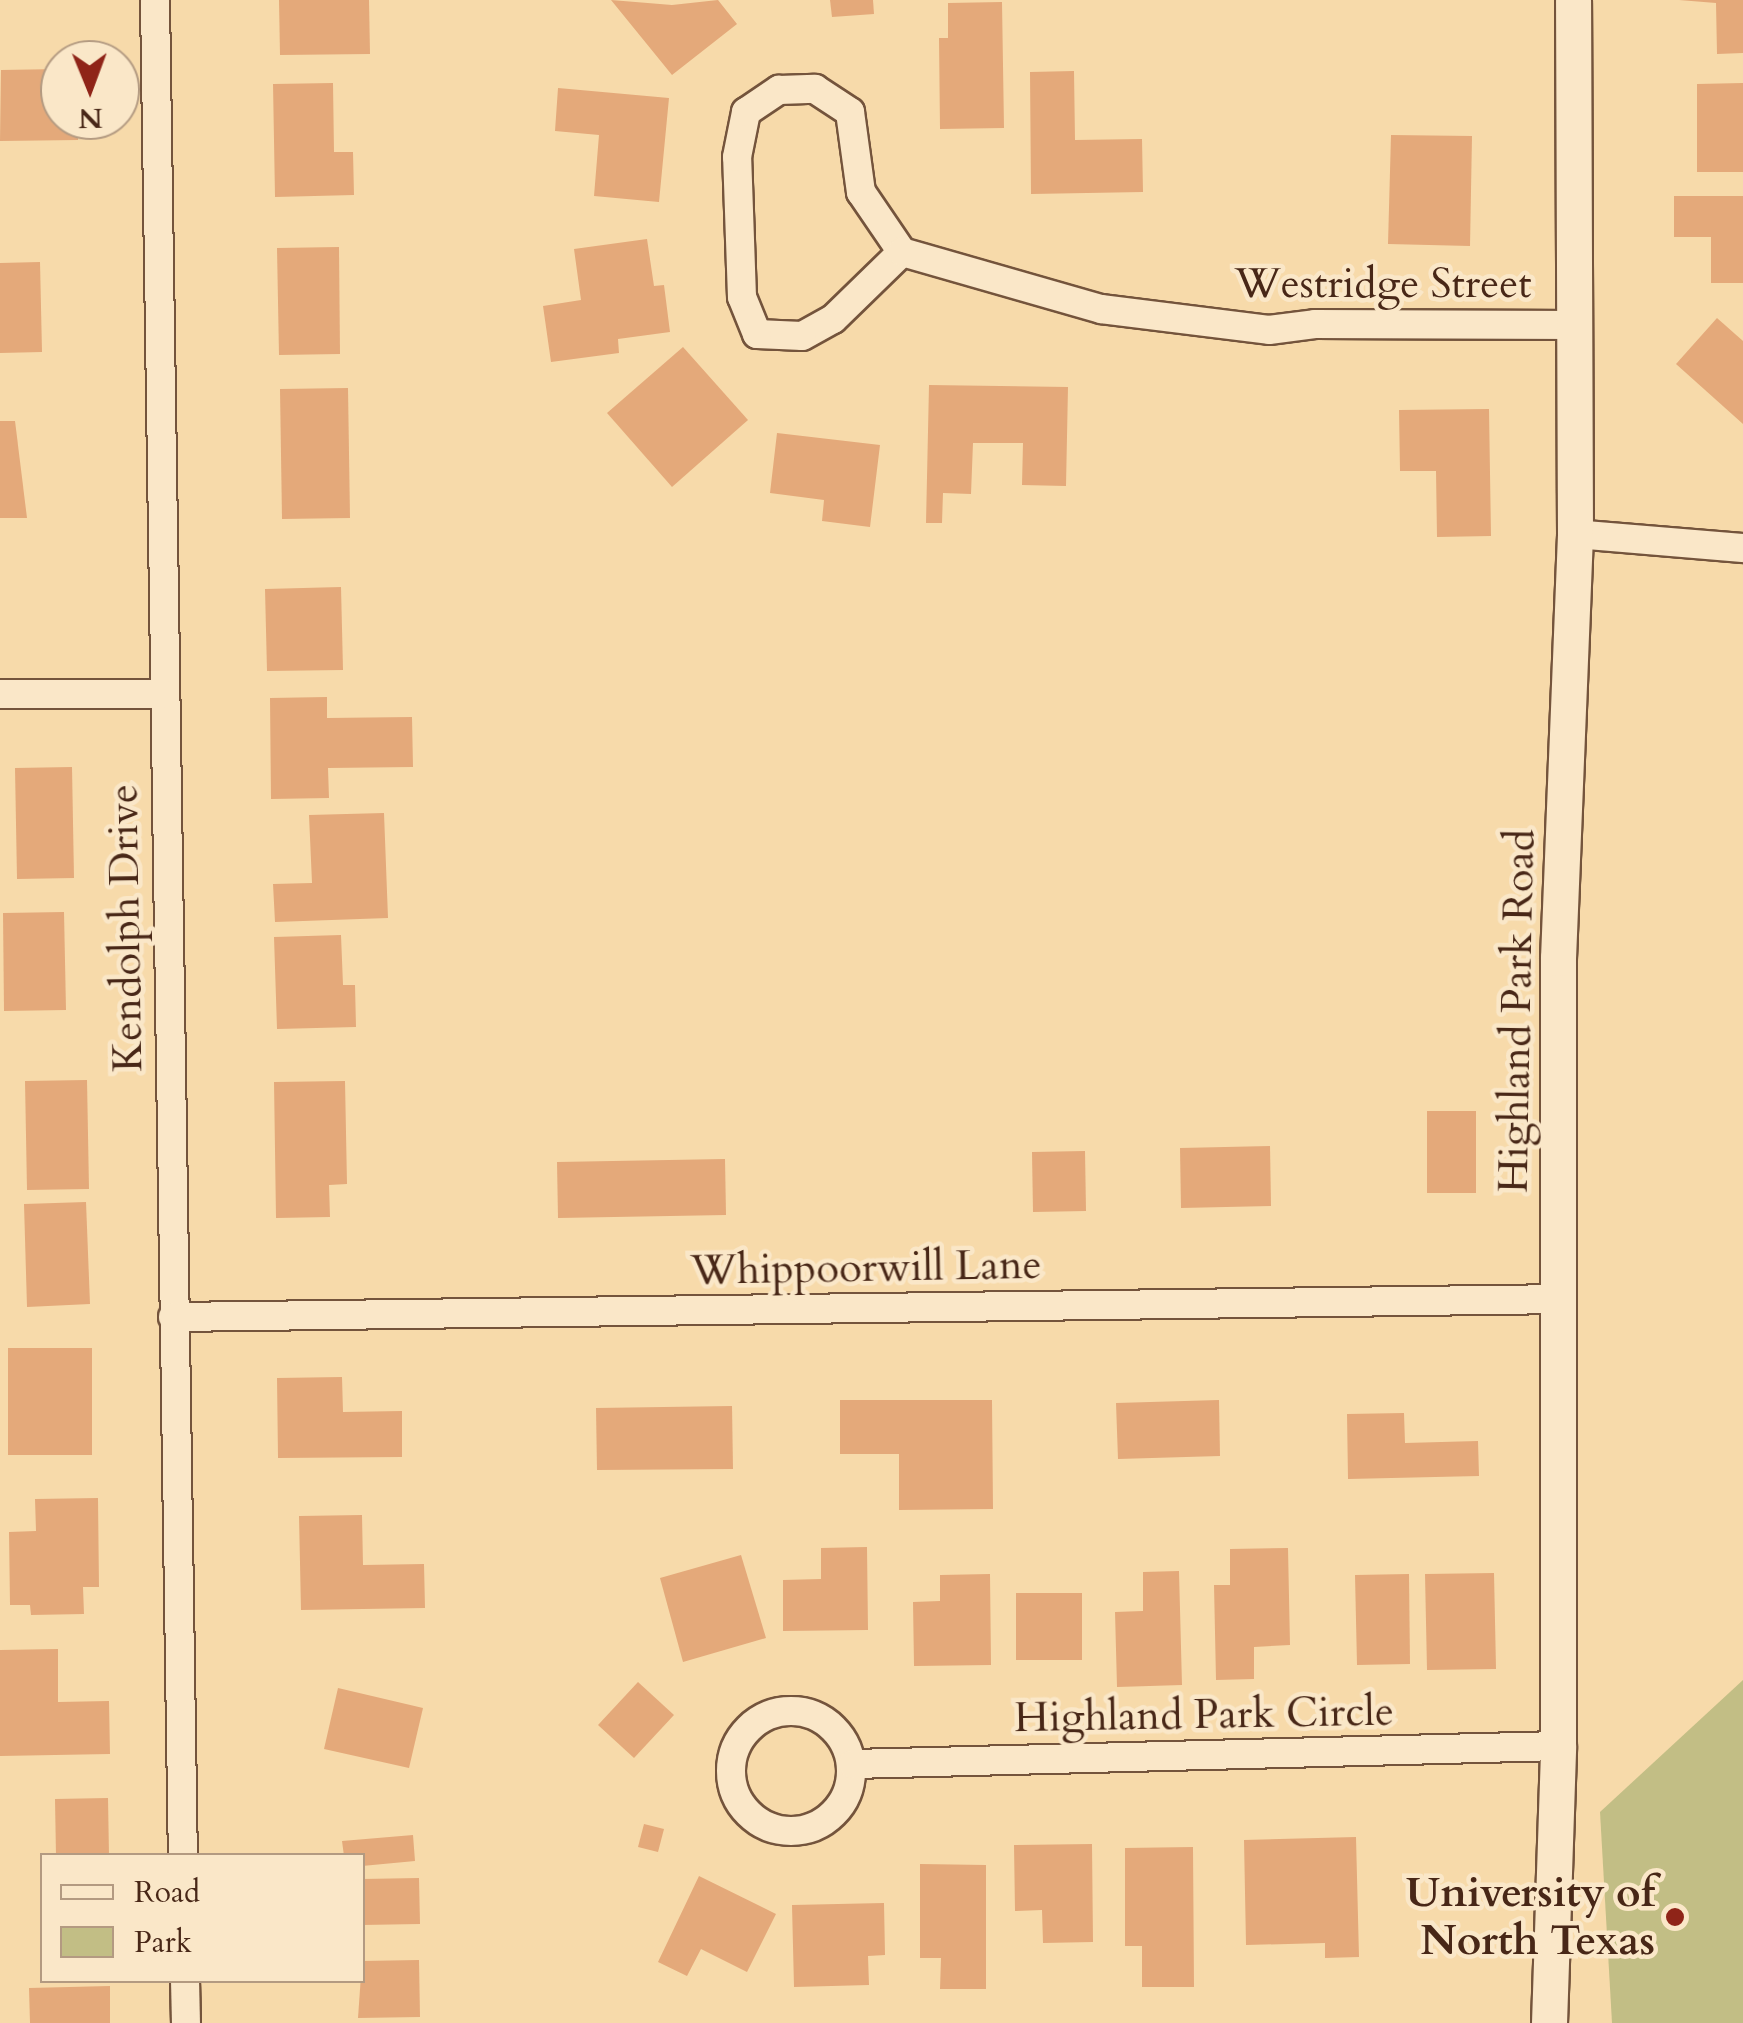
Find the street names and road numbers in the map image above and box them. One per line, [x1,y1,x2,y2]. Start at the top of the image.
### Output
street label: Westridge Street [1234,259,1532,309]
street label: Kendolph Drive [98,783,154,1073]
street label: Highland Park Road [1489,828,1545,1194]
street label: Whippoorwill Lane [690,1240,1042,1296]
street label: Highland Park Circle [1014,1686,1394,1744]

